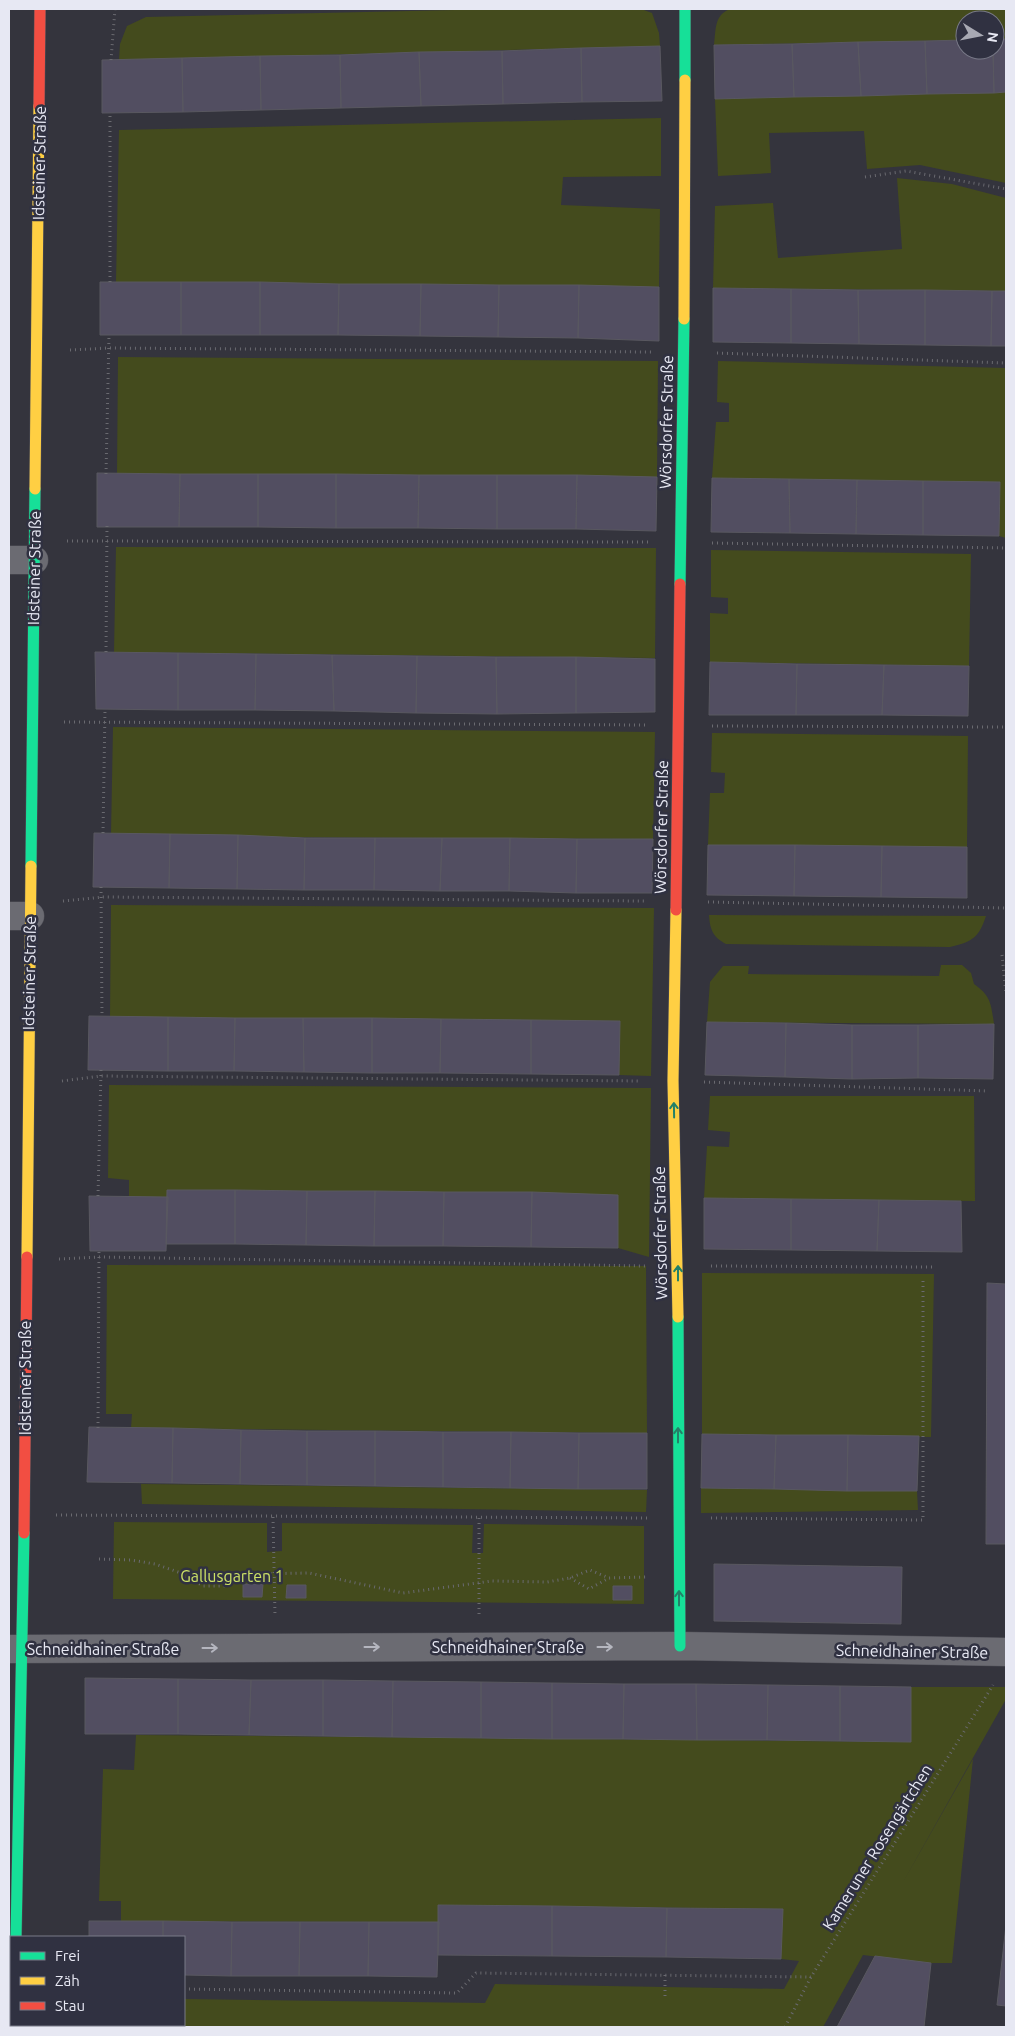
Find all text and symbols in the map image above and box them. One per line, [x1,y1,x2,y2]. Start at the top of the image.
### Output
north arrow [955,10,1005,60]
text: N [984,31,1002,44]
street label: Idsteiner Straße [29,106,49,220]
street label: Wörsdorfer Straße [656,355,676,489]
street label: Idsteiner Straße [24,511,44,625]
street label: Wörsdorfer Straße [651,760,671,894]
street label: Idsteiner Straße [19,916,39,1030]
one-way arrow [669,1102,679,1118]
street label: Wörsdorfer Straße [650,1166,670,1300]
one-way arrow [673,1265,683,1281]
street label: Idsteiner Straße [16,1321,34,1435]
one-way arrow [673,1427,683,1444]
park label: Gallusgarten 1 [180,1567,284,1585]
one-way arrow [674,1590,684,1606]
street label: Schneidhainer Straße [432,1638,584,1656]
street label: Schneidhainer Straße [27,1640,179,1658]
street label: Schneidhainer Straße [836,1641,988,1661]
one-way arrow [596,1642,613,1652]
one-way arrow [202,1643,218,1653]
one-way arrow [364,1643,380,1652]
street label: Kameruner Rosengärtchen [818,1761,936,1933]
legend [10,1936,185,2026]
text: Frei [55,1947,80,1964]
text: Zäh [55,1972,80,1989]
text: Stau [55,1997,85,2014]

